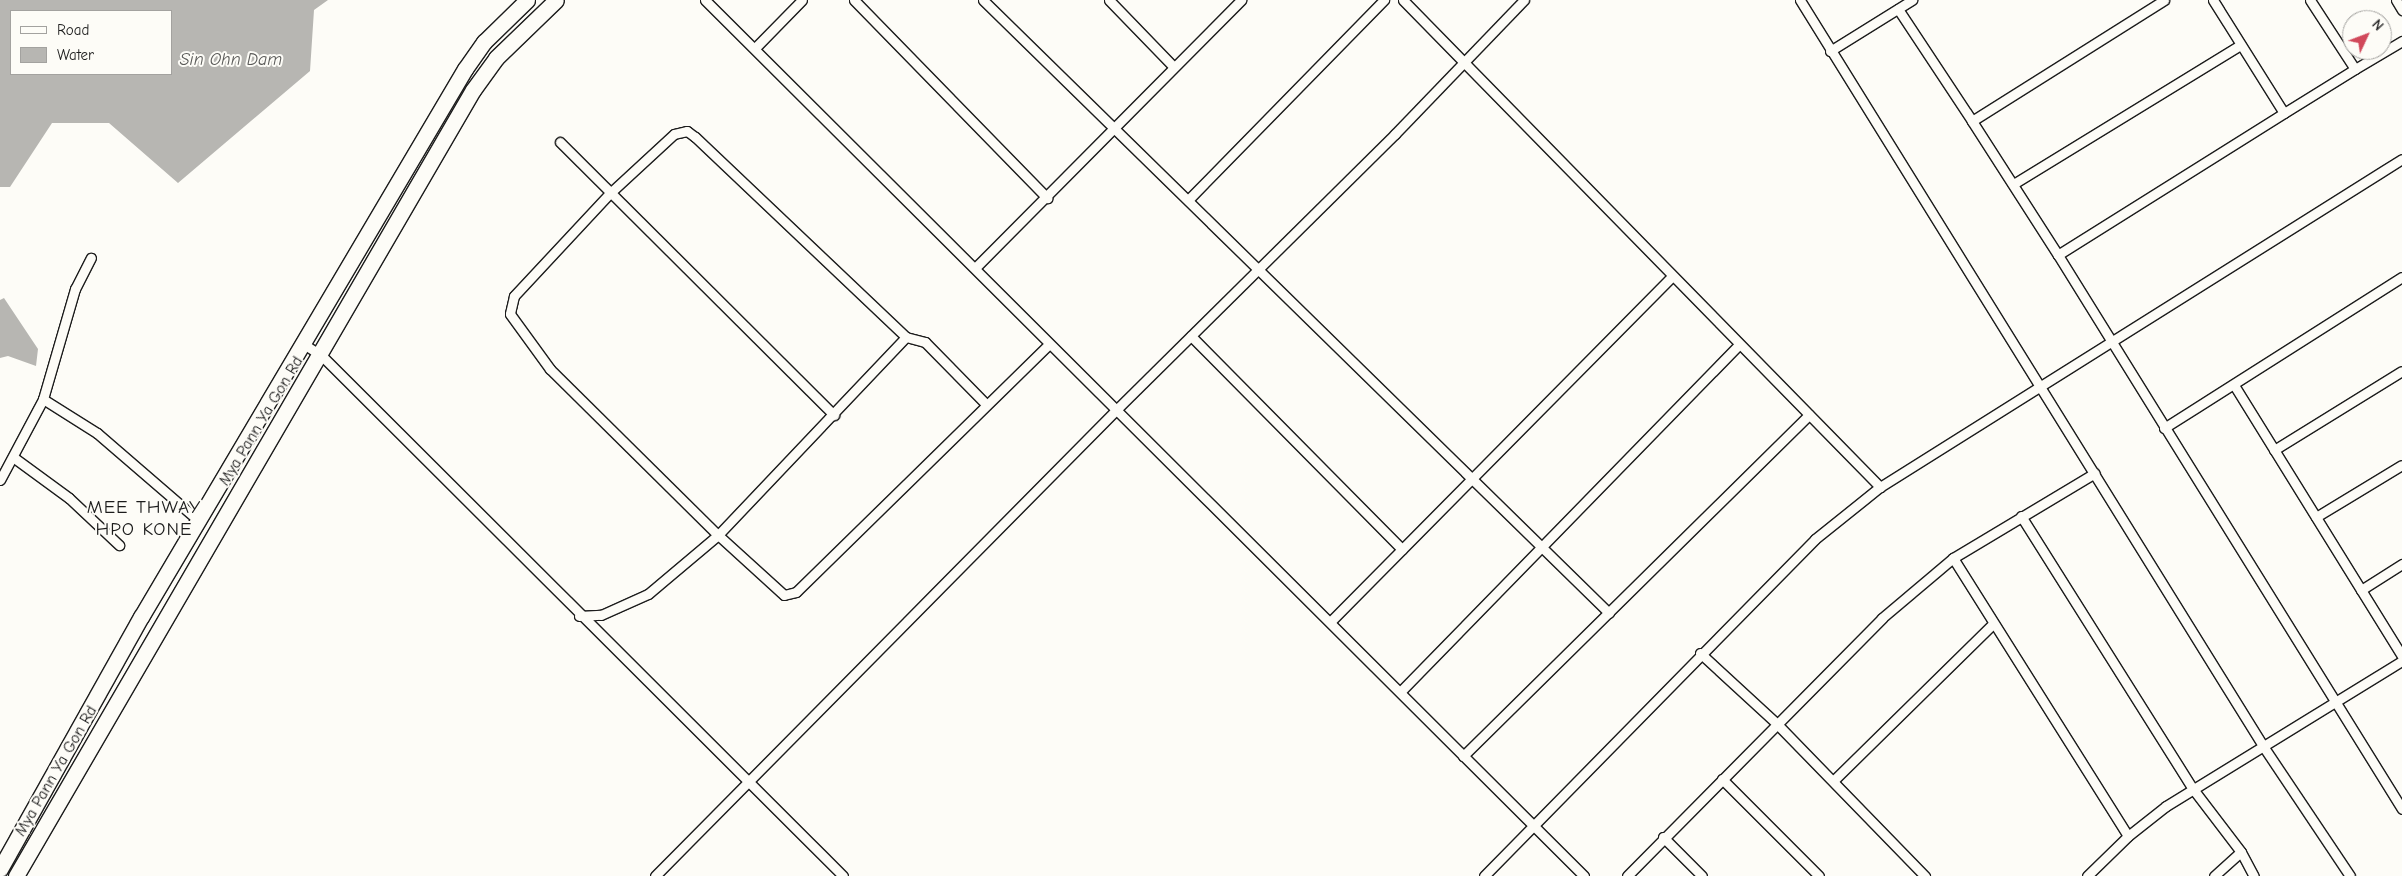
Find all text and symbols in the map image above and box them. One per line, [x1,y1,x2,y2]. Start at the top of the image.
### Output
legend [10,10,172,75]
north arrow [2342,10,2392,60]
text: N [2368,16,2387,34]
text: Road [57,21,89,39]
text: Water [57,46,94,64]
water label: Sin Ohn Dam [180,49,282,71]
street label: Mya Pann Ya Gon Rd [215,353,307,489]
district label: MEE THWAY HPO KONE [86,497,202,541]
street label: Mya Pann Ya Gon Rd [11,702,101,840]

